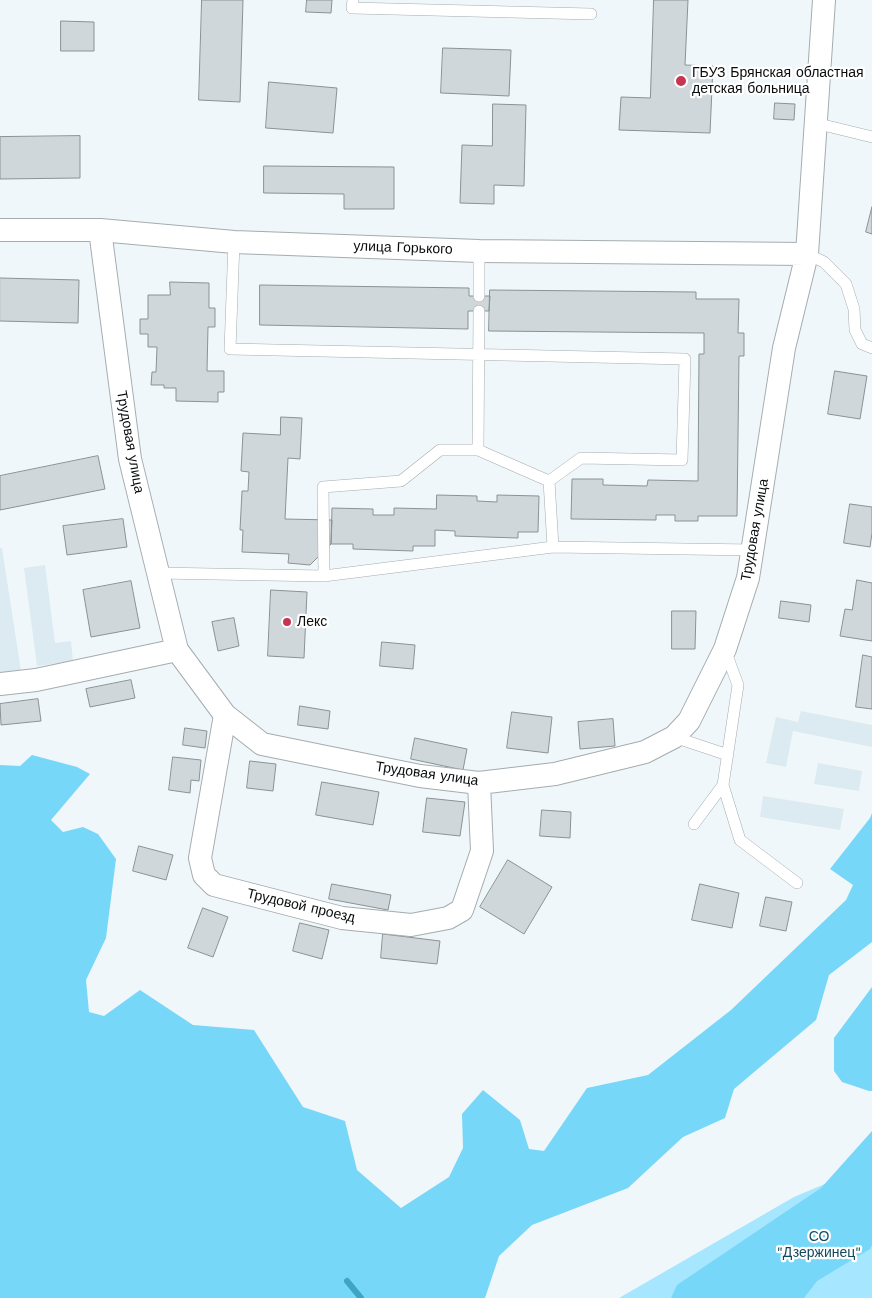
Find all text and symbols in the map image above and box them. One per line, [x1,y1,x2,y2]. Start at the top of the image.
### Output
place label: ГБУЗ Брянская областная детская больница [692,65,864,98]
marker: ГБУЗ Брянская областная детская больница [674,74,688,88]
street label: улица Горького [353,238,453,258]
street label: Трудовая улица [113,389,147,495]
street label: Трудовая улица [738,477,772,583]
place label: Лекс [297,614,327,630]
marker: Лекс [281,616,293,628]
street label: Трудовая улица [374,758,480,790]
street label: Трудовой проезд [245,885,357,927]
park label: СО "Дзержинец" [777,1229,861,1262]

